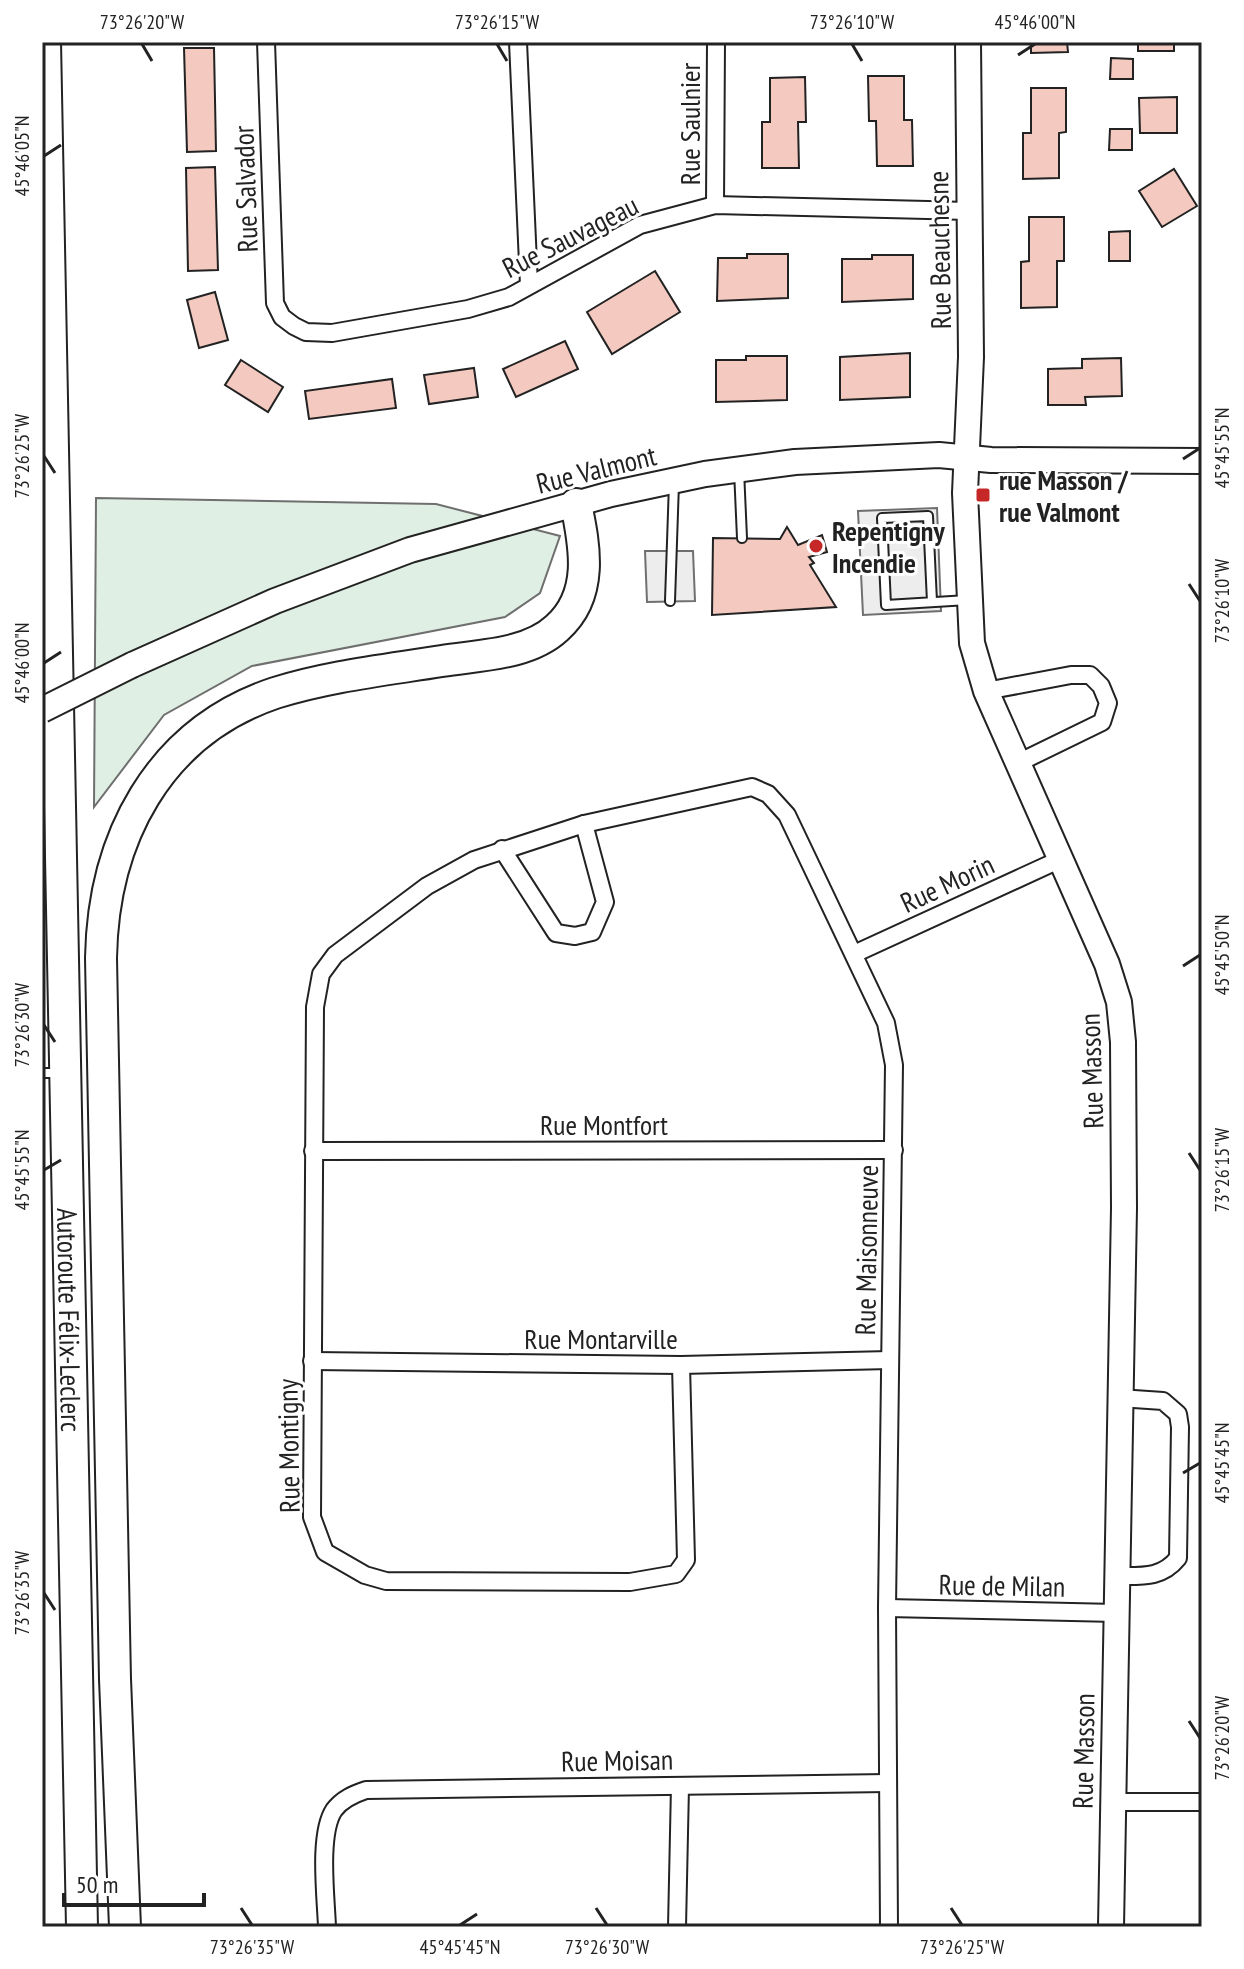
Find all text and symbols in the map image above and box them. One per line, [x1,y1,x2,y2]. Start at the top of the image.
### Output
text: 73°26'20"W [100,9,185,35]
text: 73°26'15"W [455,9,540,35]
text: 73°26'10"W [810,9,895,35]
text: 45°46'00"N [995,9,1075,35]
street label: Rue Saulnier [671,62,708,185]
text: 45°46'05"N [9,116,35,196]
street label: Rue Salvador [224,125,266,253]
street label: Rue Beauchesne [919,171,959,329]
street label: Rue Sauvageau [496,186,644,286]
text: 45°45'55"N [1209,408,1235,488]
text: 73°26'25"W [9,413,35,498]
street label: Rue Valmont [532,436,660,502]
place label: rue Masson / rue Valmont [999,461,1129,530]
marker: rue Masson / rue Valmont [974,486,992,504]
place label: Repentigny Incendie [832,512,945,581]
marker: Repentigny Incendie [807,537,825,555]
text: 73°26'10"W [1209,558,1235,643]
text: 45°46'00"N [9,623,35,703]
street label: Rue Morin [894,845,1000,921]
text: 45°45'50"N [1209,915,1235,995]
text: 73°26'30"W [9,982,35,1067]
street label: Rue Masson [1070,1013,1112,1129]
street label: Rue Montfort [540,1106,668,1143]
text: 73°26'15"W [1209,1127,1235,1212]
text: 45°45'55"N [9,1130,35,1210]
street label: Rue Maisonneuve [846,1164,886,1336]
street label: Autoroute Félix-Leclerc [49,1207,91,1432]
street label: Rue Montarville [524,1320,678,1357]
street label: Rue Montigny [268,1378,308,1513]
text: 45°45'45"N [1209,1423,1235,1503]
text: 73°26'35"W [9,1550,35,1635]
street label: Rue de Milan [938,1565,1066,1605]
street label: Rue Masson [1063,1693,1103,1809]
text: 73°26'20"W [1209,1695,1235,1780]
street label: Rue Moisan [561,1741,673,1779]
scale bar [64,1857,204,1907]
text: 50 m [76,1869,118,1900]
text: 73°26'35"W [210,1934,295,1960]
text: 45°45'45"N [420,1934,500,1960]
text: 73°26'30"W [565,1934,650,1960]
text: 73°26'25"W [920,1934,1005,1960]

